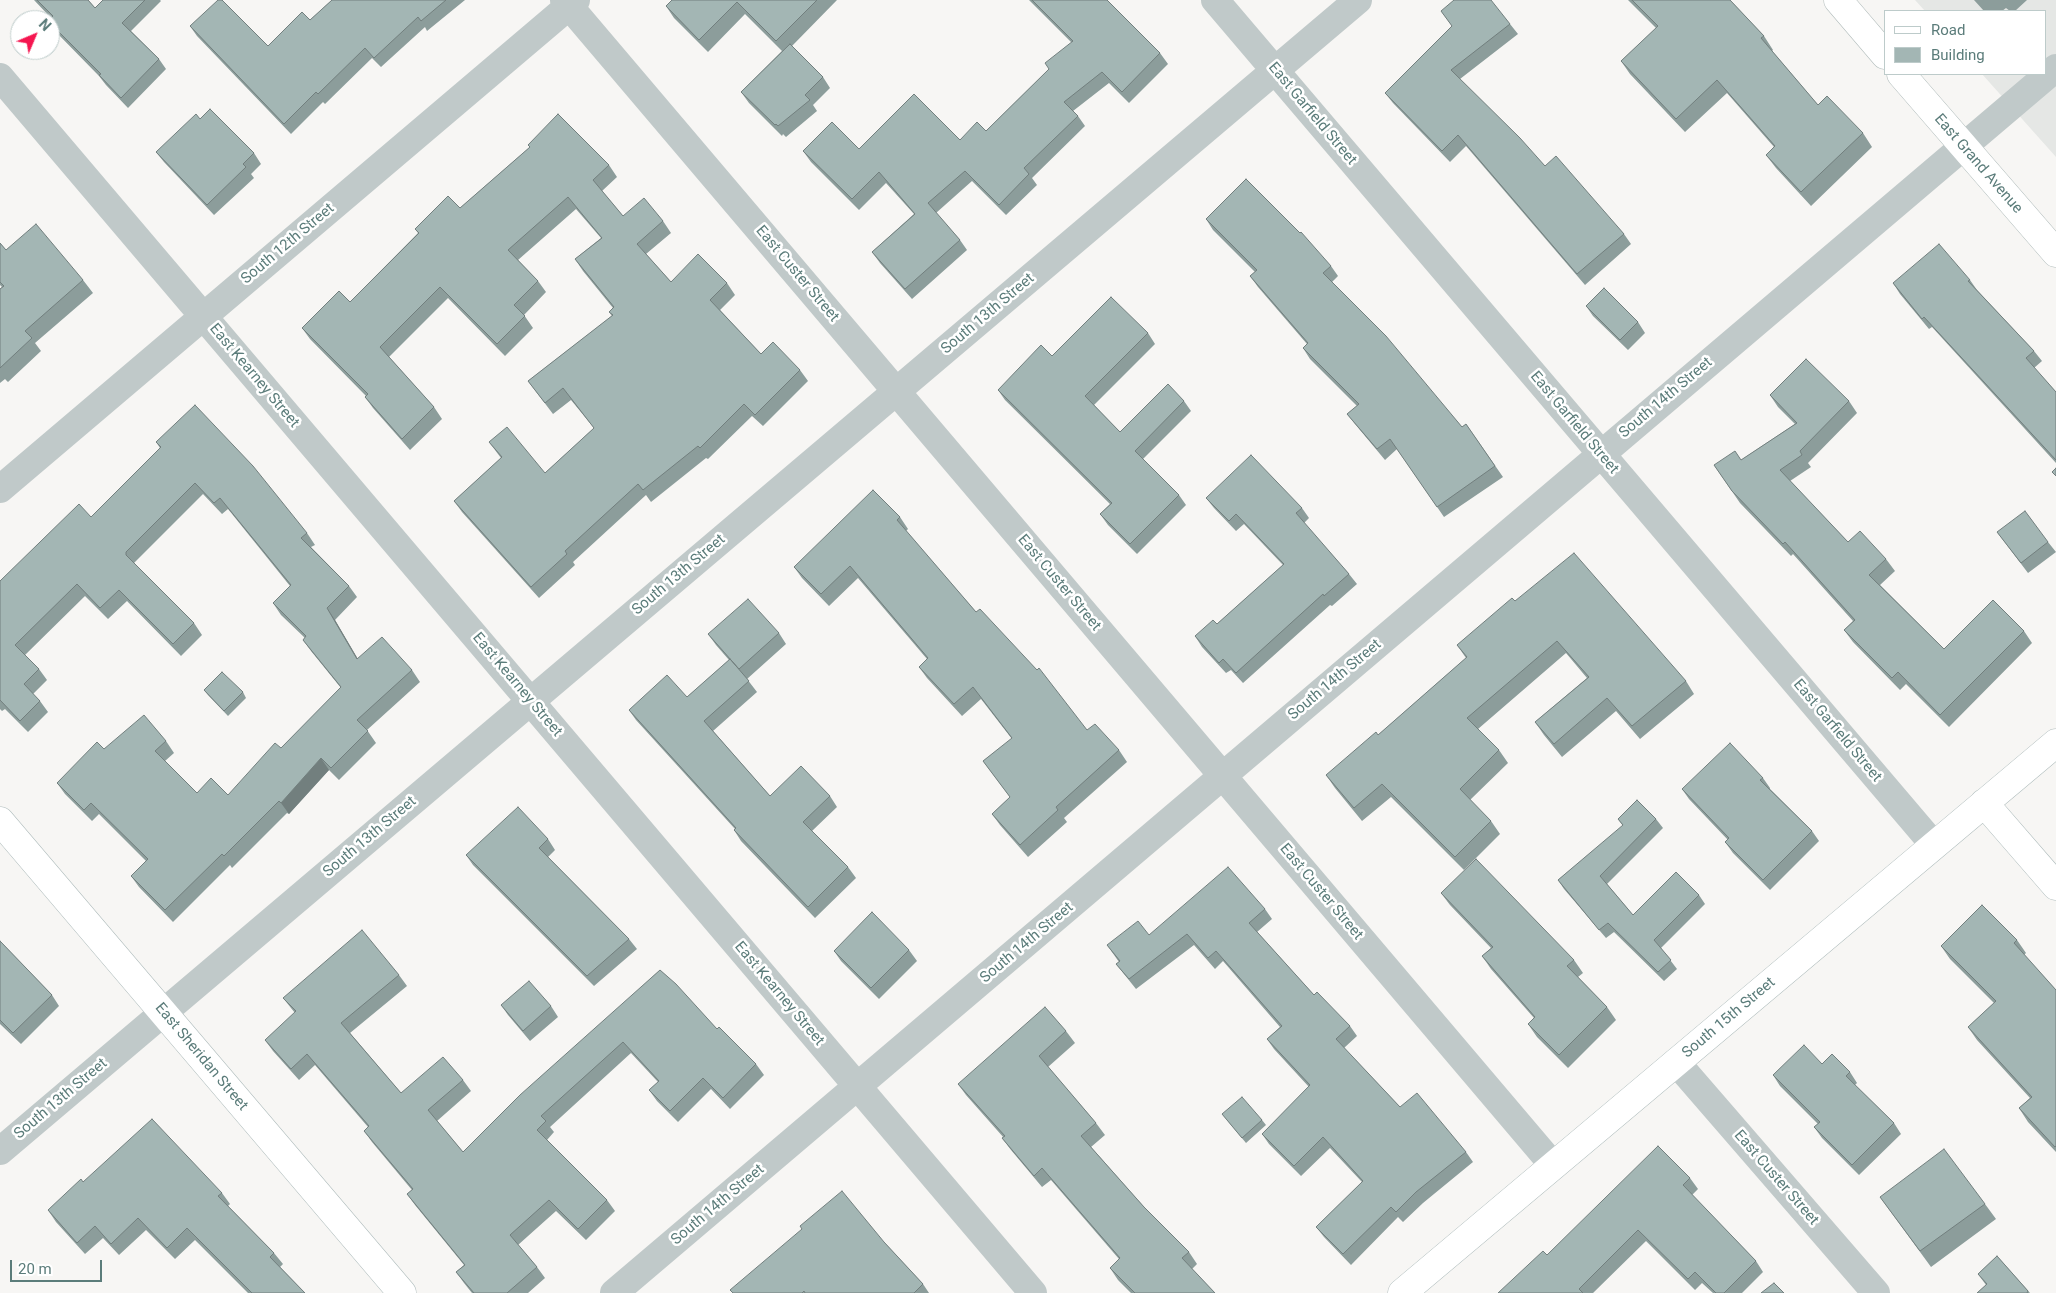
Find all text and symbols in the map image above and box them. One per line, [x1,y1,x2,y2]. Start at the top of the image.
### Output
north arrow [10,10,60,60]
legend [1884,10,2046,75]
text: N [36,16,54,34]
text: Road [1931,21,1965,39]
text: Building [1931,46,1985,64]
street label: East Garfield Street [1264,59,1360,169]
street label: East Grand Avenue [1930,111,2026,217]
street label: South 12th Street [238,200,338,288]
street label: East Custer Street [752,222,842,326]
street label: South 13th Street [938,270,1038,358]
street label: East Kearney Street [205,320,303,432]
street label: South 14th Street [1616,354,1716,442]
street label: East Garfield Street [1526,368,1622,478]
street label: South 13th Street [629,531,729,619]
street label: East Custer Street [1014,531,1104,635]
street label: East Kearney Street [468,629,566,741]
street label: South 14th Street [1285,636,1385,724]
street label: East Garfield Street [1789,676,1885,786]
street label: South 13th Street [320,793,420,881]
street label: East Custer Street [1276,840,1366,944]
street label: South 14th Street [977,899,1077,987]
street label: East Kearney Street [730,938,828,1050]
street label: South 15th Street [1679,974,1779,1062]
street label: East Sheridan Street [151,999,251,1115]
street label: South 13th Street [11,1055,111,1143]
street label: East Custer Street [1730,1127,1822,1229]
street label: South 14th Street [668,1161,768,1249]
scale bar [12,1250,105,1282]
text: 20 m [18,1260,52,1278]

